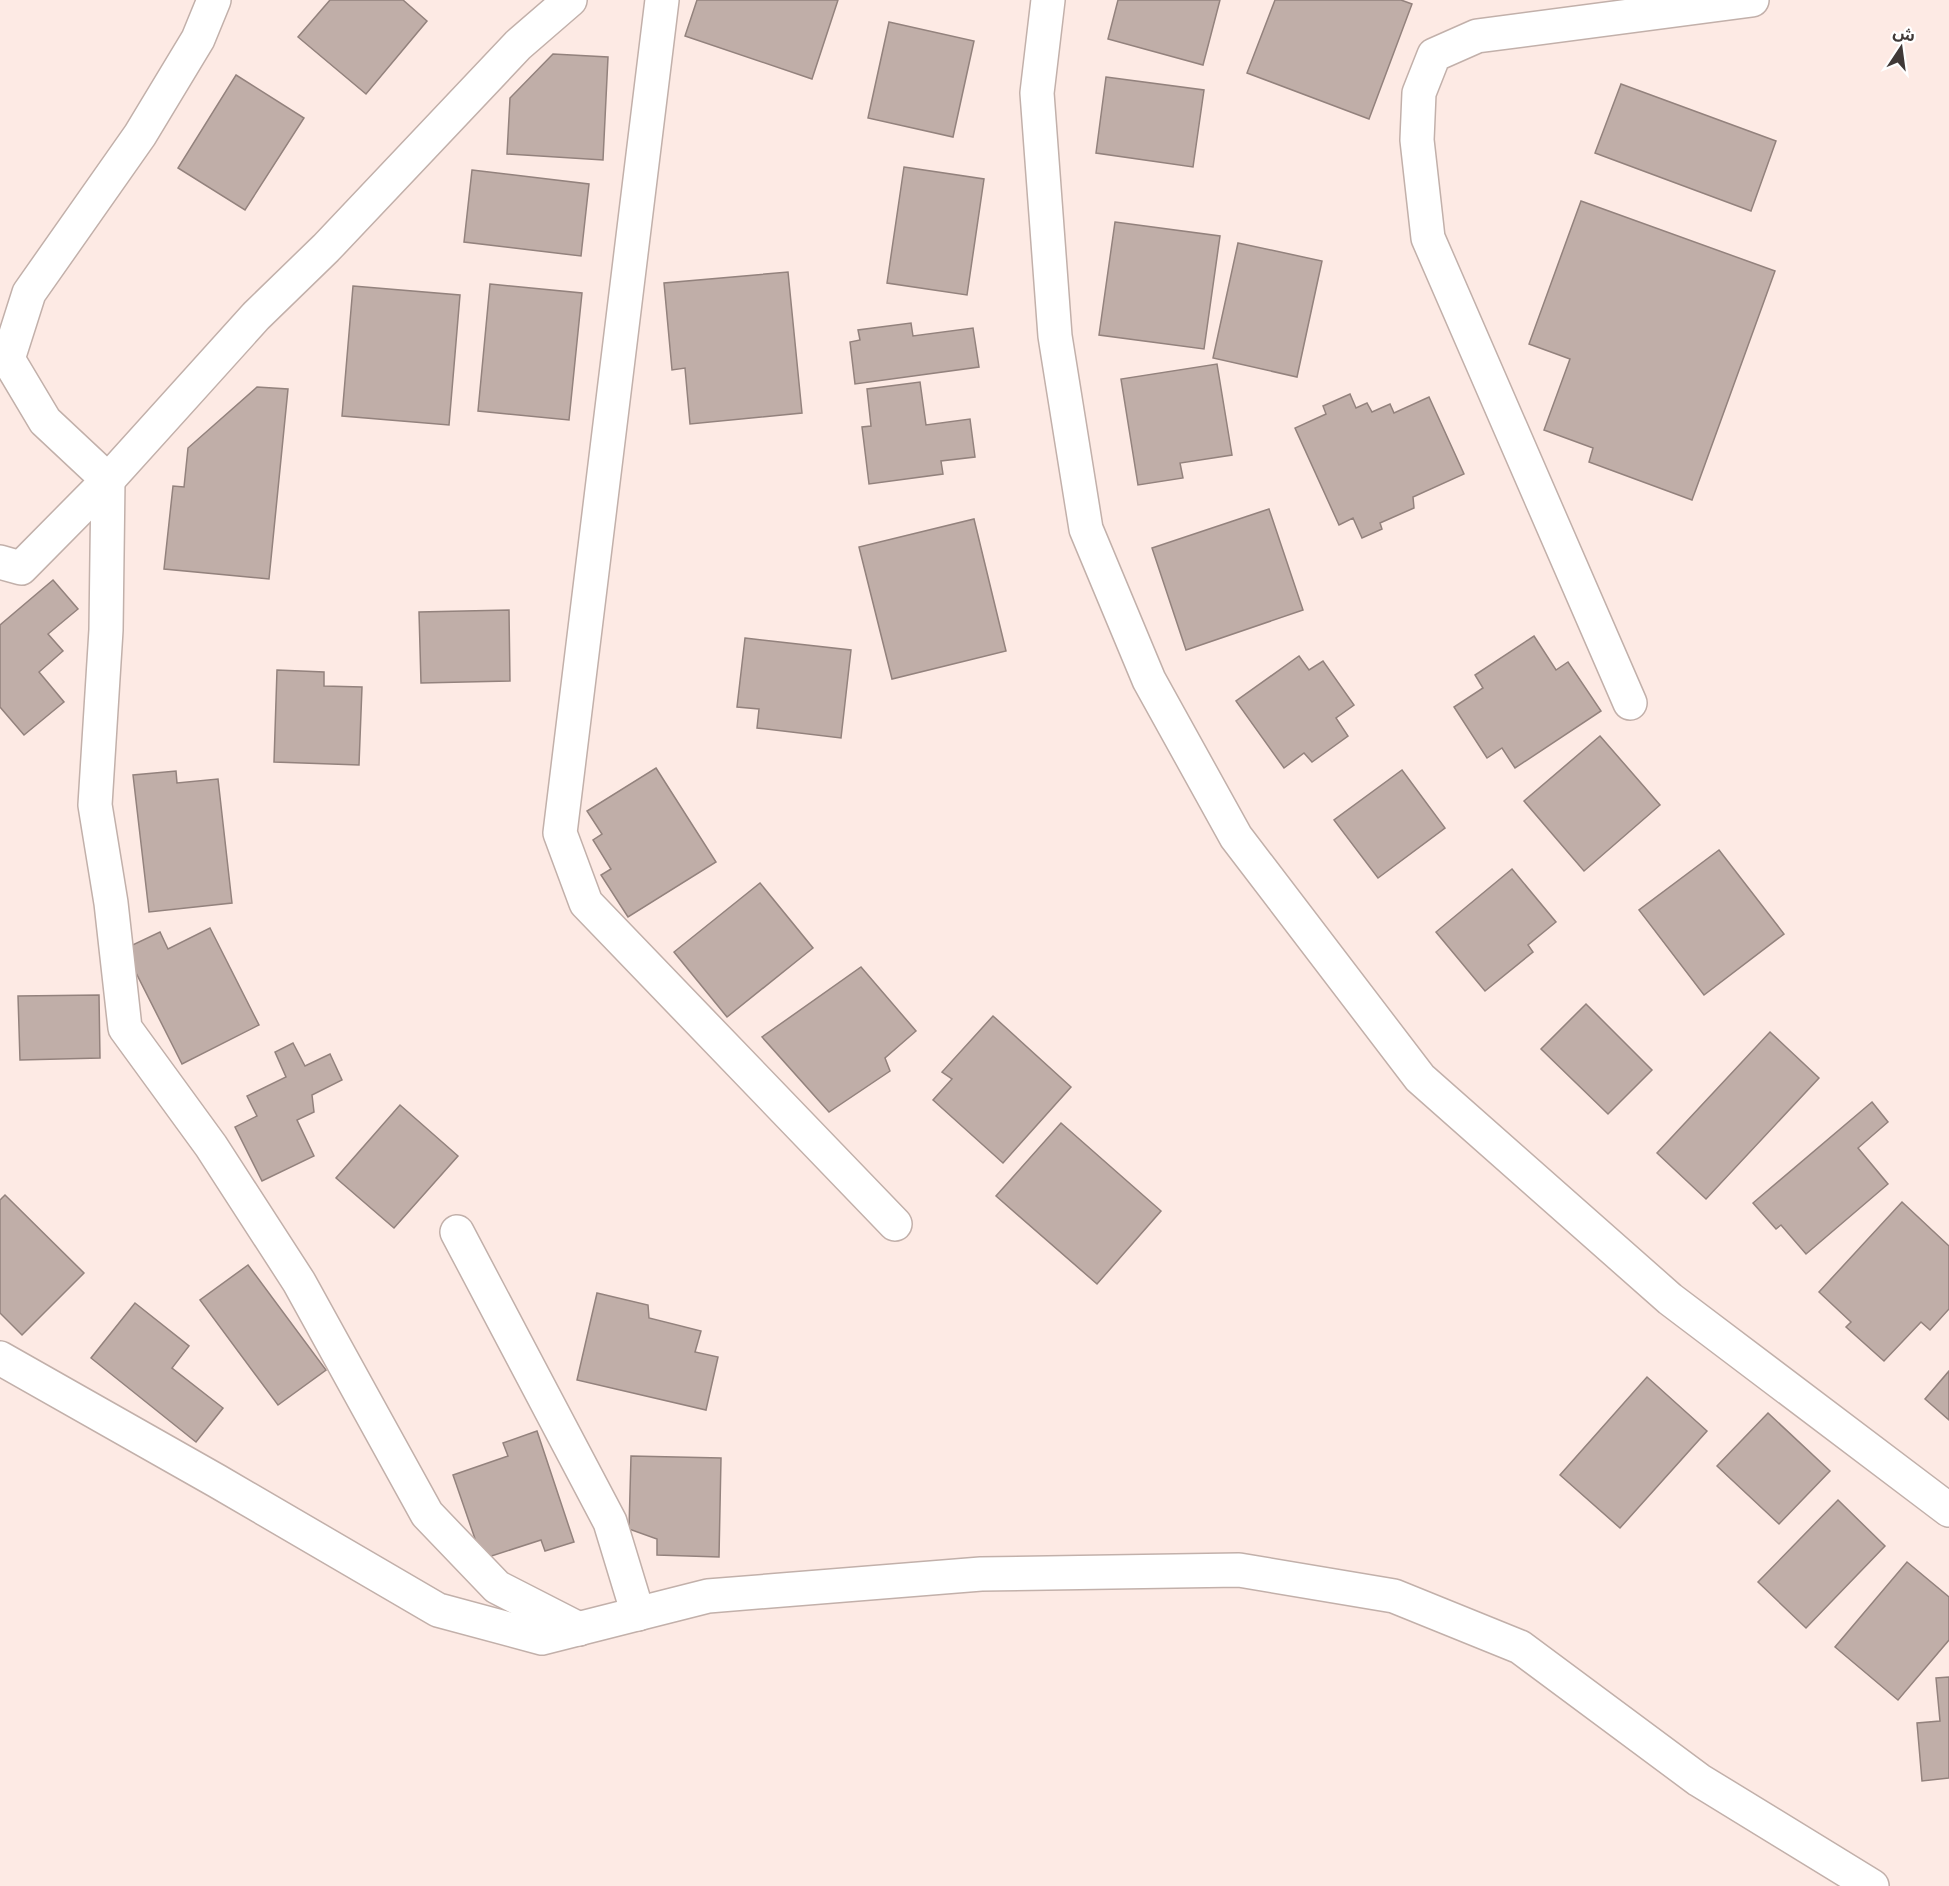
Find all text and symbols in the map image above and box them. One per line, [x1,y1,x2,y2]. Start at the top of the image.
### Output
north arrow [1871,18,1931,78]
text: ش [1891,21,1917,47]

